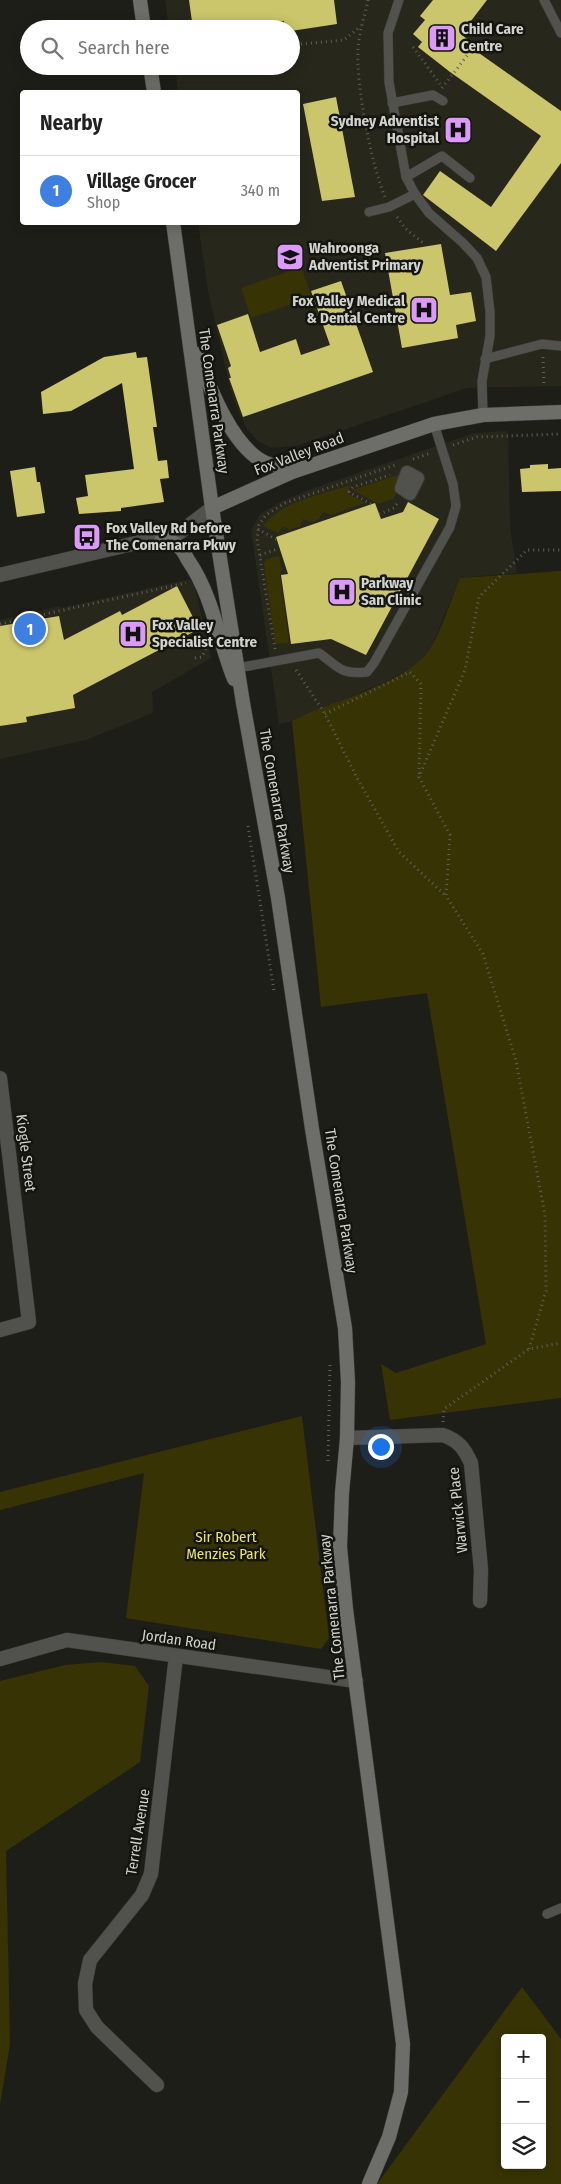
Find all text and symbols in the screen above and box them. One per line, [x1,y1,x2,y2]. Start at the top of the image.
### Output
search box [20,20,300,75]
place label: Child Care Centre [461,20,524,55]
building icon: Child Care Centre [427,23,457,53]
icon: search [38,34,66,62]
text: Search here [78,36,170,59]
text: Nearby [40,110,102,136]
place label: Sydney Adventist Hospital [331,112,440,147]
hospital icon: Sydney Adventist Hospital [443,115,473,145]
text: Village Grocer [87,170,196,193]
text: 1 [53,181,59,200]
text: 340 m [241,181,280,200]
text: Shop [87,193,120,212]
place label: Wahroonga Adventist Primary [308,239,421,274]
school or university icon: Wahroonga Adventist Primary [275,242,305,272]
place label: Fox Valley Medical & Dental Centre [292,292,406,327]
hospital icon: Fox Valley Medical & Dental Centre [409,295,439,325]
street label: The Comenarra Parkway [195,327,233,475]
street label: Fox Valley Road [252,429,346,479]
place label: Fox Valley Rd before The Comenarra Pkwy [106,519,237,554]
bus stop icon: Fox Valley Rd before The Comenarra Pkwy [72,522,102,552]
place label: Parkway San Clinic [361,574,422,609]
hospital icon: Parkway San Clinic [327,577,357,607]
pin: 1 [14,610,46,648]
place label: Fox Valley Specialist Centre [152,616,258,651]
hospital icon: Fox Valley Specialist Centre [118,619,148,649]
street label: The Comenarra Parkway [255,727,299,875]
street label: Kiogle Street [12,1113,40,1193]
street label: The Comenarra Parkway [321,1127,361,1275]
your location [368,1434,394,1460]
street label: Warwick Place [445,1466,471,1554]
park label: Sir Robert Menzies Park [186,1528,266,1563]
street label: The Comenarra Parkway [315,1533,349,1681]
street label: Jordan Road [141,1626,217,1654]
street label: Terrell Avenue [122,1787,154,1877]
map controls [501,2034,546,2169]
button: + [501,2034,546,2079]
button: − [501,2079,546,2124]
button: layers [501,2124,546,2169]

